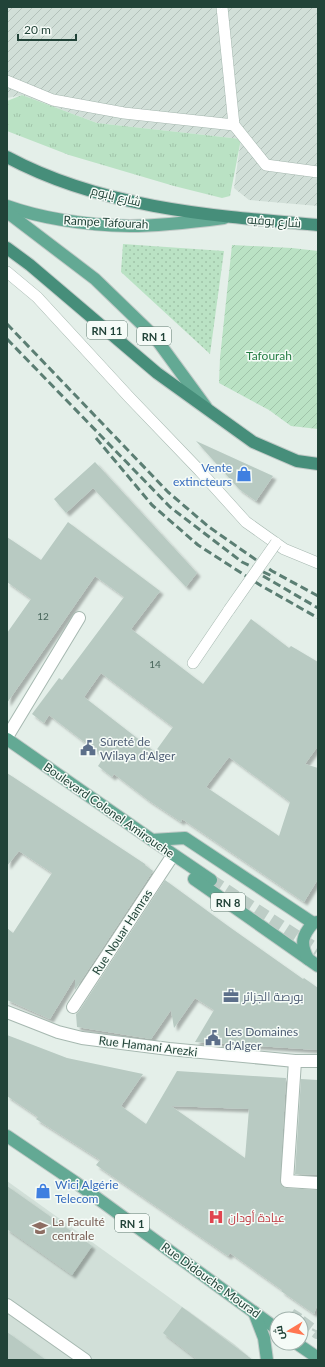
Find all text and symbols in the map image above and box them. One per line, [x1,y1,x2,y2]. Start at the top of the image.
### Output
scale bar [18,16,76,42]
text: 20 m [24,22,51,37]
street label: شارع بابوم [89,183,142,210]
street label: Rampe Tafourah [63,212,149,232]
street label: شارع بوفيه [246,212,302,231]
road number: RN 11 [87,321,127,339]
road number: RN 1 [137,327,171,345]
park label: Tafourah [246,348,292,363]
place label: Vente extincteurs [173,460,232,489]
shop icon: Vente extincteurs [235,465,253,483]
house number: 12 [37,610,49,622]
house number: 14 [149,658,161,670]
place label: Sûreté de Wilaya d'Alger [100,734,176,763]
public building icon: Sûreté de Wilaya d'Alger [79,739,97,757]
street label: Boulevard Colonel Amirouche [41,759,177,861]
street label: Rue Nouar Hamras [89,886,155,978]
road number: RN 8 [211,893,245,911]
office icon: بورصة الجزائر [222,987,240,1005]
place label: بورصة الجزائر [242,989,304,1004]
place label: Les Domaines d'Alger [225,1024,298,1053]
public building icon: Les Domaines d'Alger [204,1029,222,1047]
street label: Rue Hamani Arezki [98,1033,198,1060]
place label: Wici Algérie Telecom [55,1177,119,1206]
shop icon: Wici Algérie Telecom [34,1182,52,1200]
hospital icon: عيادة أودان [207,1208,225,1226]
place label: عيادة أودان [228,1210,285,1225]
place label: La Faculté centrale [52,1214,105,1243]
road number: RN 1 [115,1214,149,1232]
school or university icon: La Faculté centrale [31,1219,49,1237]
street label: Rue Didouche Mourad [159,1239,263,1321]
north arrow [269,1311,309,1351]
text: ش [271,1325,287,1341]

